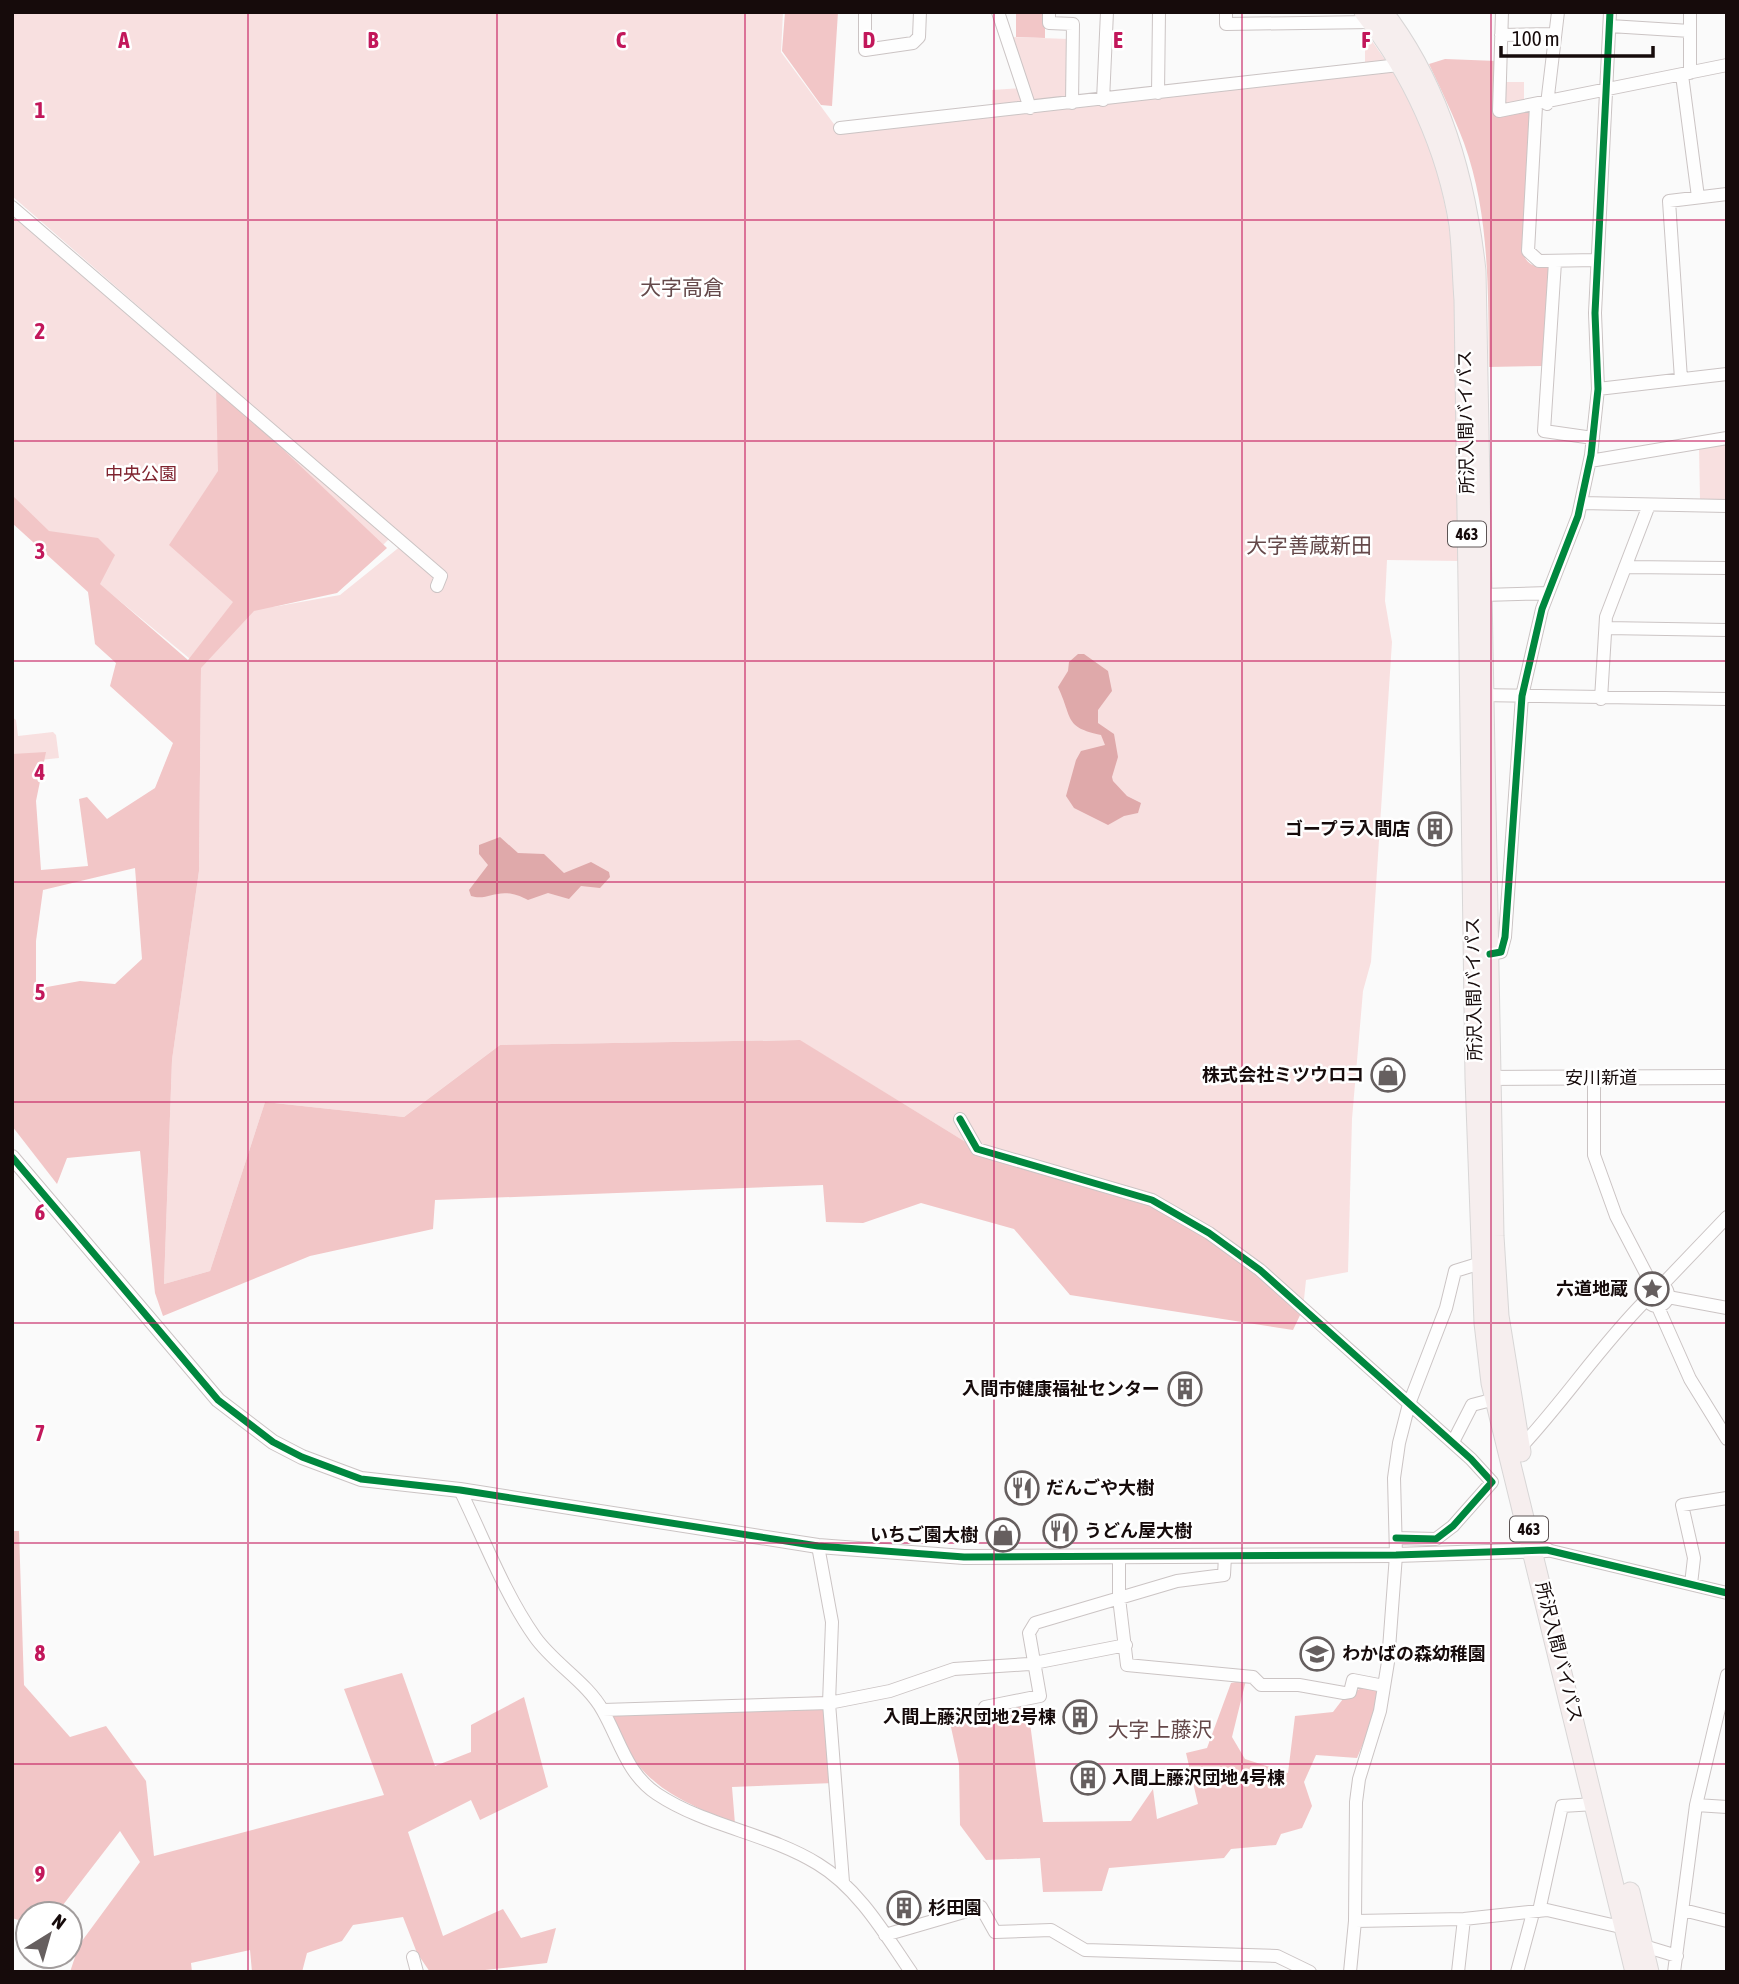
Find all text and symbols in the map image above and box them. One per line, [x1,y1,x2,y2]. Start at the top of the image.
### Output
scale bar [1501,14,1653,58]
text: 100 m [1512,26,1560,50]
text: A [117,27,130,53]
text: B [368,27,379,53]
text: C [616,27,627,53]
text: D [863,27,876,53]
text: E [1113,27,1123,53]
text: F [1361,27,1371,53]
text: 1 [35,97,46,123]
district label: 大字高倉 [640,275,724,299]
text: 2 [35,318,45,344]
street label: 所沢入間バイパス [1454,350,1477,494]
park label: 中央公園 [105,463,177,484]
road number: 463 [1448,522,1486,547]
district label: 大字善蔵新田 [1246,533,1372,557]
text: 3 [35,538,45,564]
text: 4 [34,759,46,785]
building icon: ゴープラ入間店 [1416,810,1454,848]
place label: ゴープラ入間店 [1285,818,1410,839]
street label: 所沢入間バイパス [1462,917,1485,1061]
text: 5 [35,979,46,1005]
shop icon: 株式会社ミツウロコ [1369,1056,1407,1094]
place label: 株式会社ミツウロコ [1202,1064,1364,1085]
street label: 安川新道 [1565,1067,1637,1088]
text: 6 [35,1199,46,1225]
place icon: 六道地蔵 [1633,1270,1671,1308]
place label: 六道地蔵 [1556,1278,1628,1299]
building icon: 入間市健康福祉センター [1166,1370,1204,1408]
place label: 入間市健康福祉センター [962,1378,1160,1399]
text: 7 [35,1420,45,1446]
restaurant icon: だんごや大樹 [1003,1469,1041,1507]
place label: だんごや大樹 [1046,1477,1154,1498]
restaurant icon: うどん屋大樹 [1041,1512,1079,1550]
shop icon: いちご園大樹 [984,1516,1022,1554]
road number: 463 [1510,1516,1548,1541]
place label: うどん屋大樹 [1084,1520,1192,1541]
place label: いちご園大樹 [870,1524,978,1545]
street label: 所沢入間バイパス [1532,1580,1587,1724]
school or university icon: わかばの森幼稚園 [1298,1635,1336,1673]
text: 8 [35,1640,46,1666]
place label: わかばの森幼稚園 [1342,1643,1486,1664]
building icon: 入間上藤沢団地 2号棟 [1061,1698,1099,1736]
place label: 入間上藤沢団地 2号棟 [883,1706,1056,1727]
district label: 大字上藤沢 [1108,1717,1213,1741]
building icon: 入間上藤沢団地 4号棟 [1069,1759,1107,1797]
place label: 入間上藤沢団地 4号棟 [1112,1767,1285,1788]
text: 9 [35,1861,46,1887]
building icon: 杉田園 [885,1889,923,1927]
place label: 杉田園 [928,1897,982,1918]
north arrow [14,1900,84,1970]
text: N [48,1909,70,1934]

